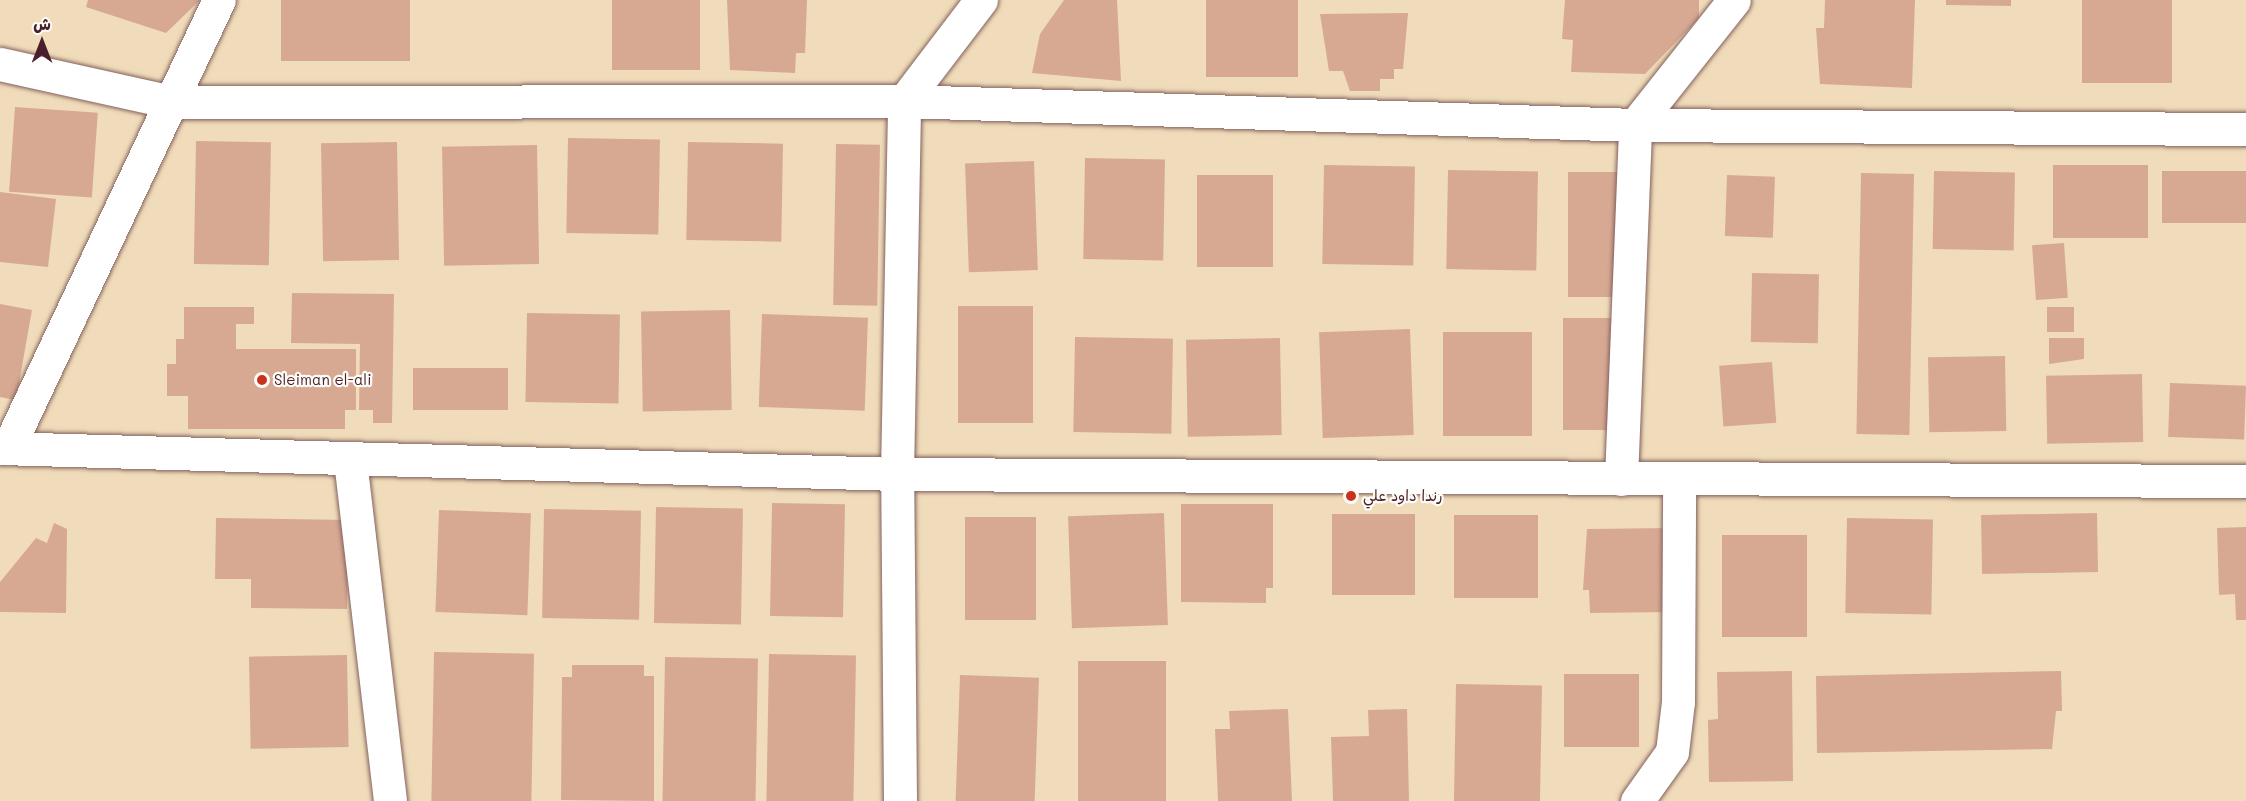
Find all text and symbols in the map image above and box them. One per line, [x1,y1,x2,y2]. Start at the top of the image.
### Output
north arrow [12,12,72,72]
text: ش [33,13,51,34]
place label: Sleiman el-ali [274,371,372,389]
marker: Sleiman el-ali [255,373,269,387]
place label: رندا داود علي [1363,487,1443,505]
marker: رندا داود علي [1344,489,1358,503]

